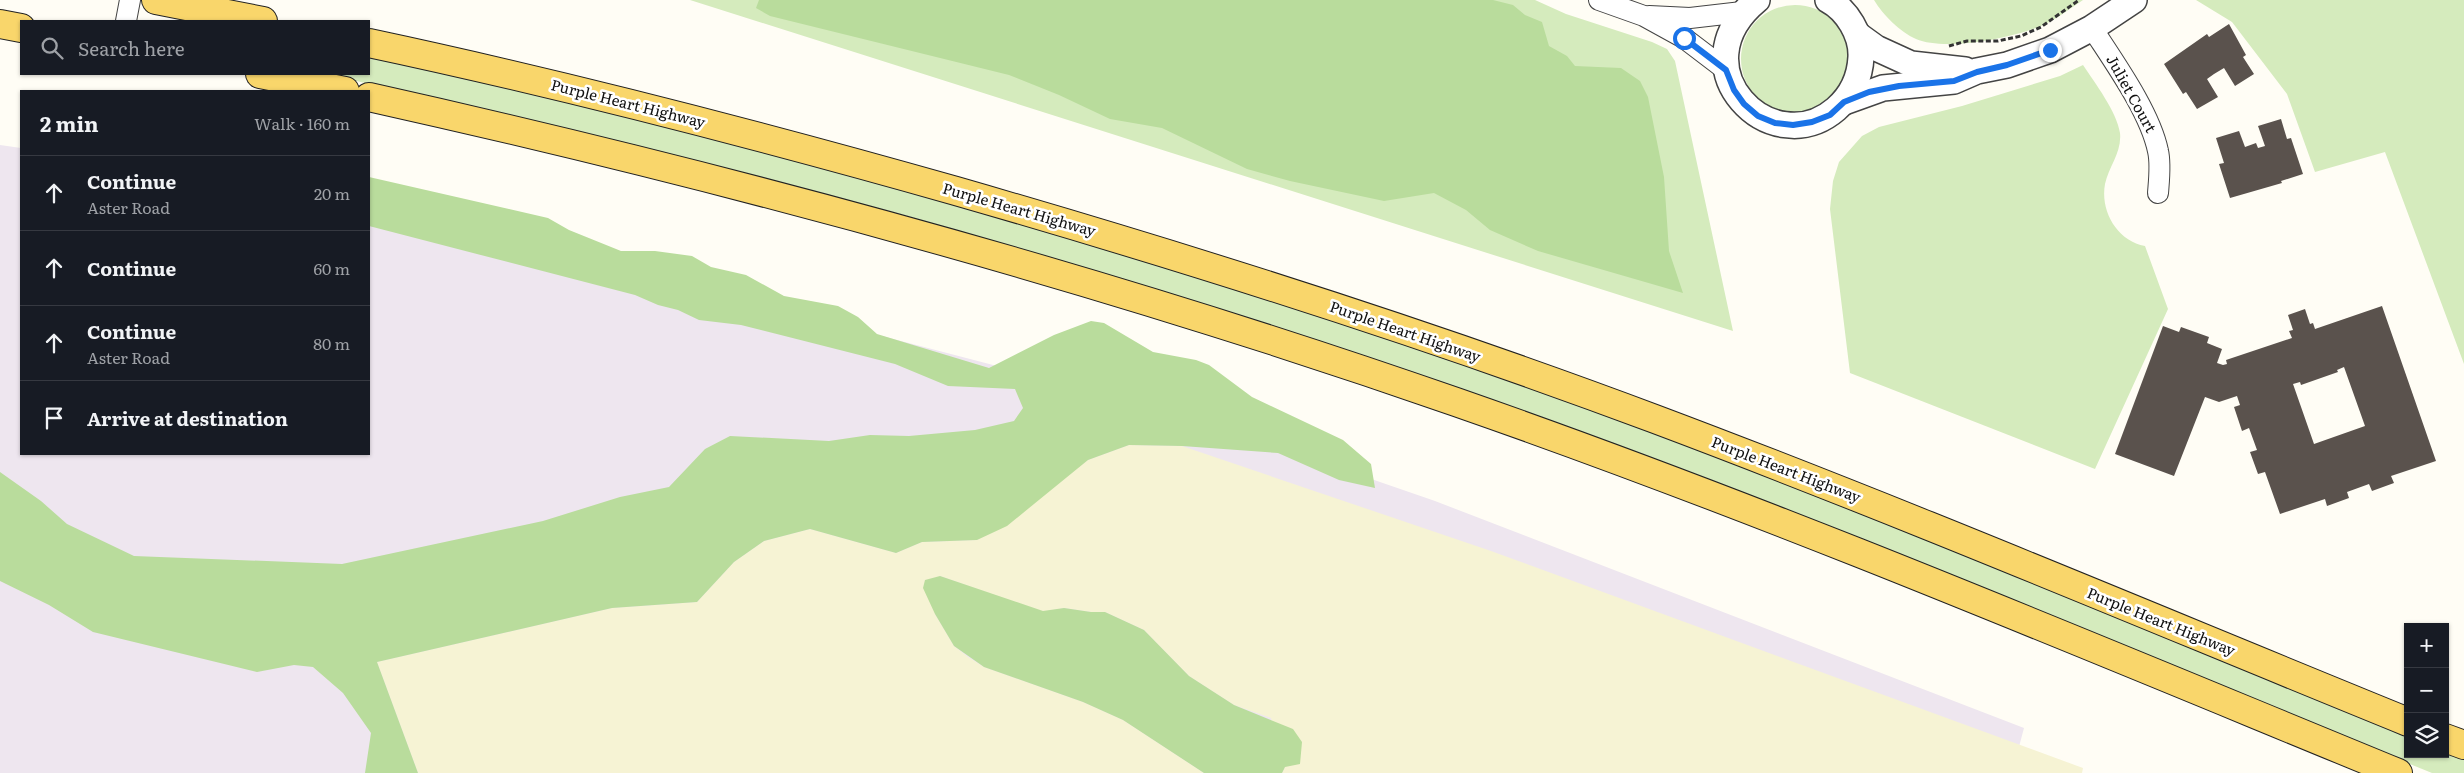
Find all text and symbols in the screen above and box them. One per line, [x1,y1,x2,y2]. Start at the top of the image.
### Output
search box [20,20,370,75]
route start [1673,27,1696,50]
icon: search [38,34,66,62]
text: Search here [78,34,185,62]
route end [2039,39,2062,62]
street label: Juliet Court [2101,50,2163,136]
street label: Purple Heart Highway [549,72,708,133]
text: 2 min [40,107,99,138]
text: Walk · 160 m [254,111,350,135]
text: Continue [87,167,176,195]
street label: Purple Heart Highway [940,176,1099,242]
icon: ahead [40,179,68,207]
text: 20 m [314,181,350,205]
text: Aster Road [87,195,170,219]
icon: ahead [40,254,68,282]
text: Continue [87,254,176,282]
text: 60 m [313,256,350,280]
street label: Purple Heart Highway [1327,294,1484,367]
text: Continue [87,317,176,345]
icon: ahead [40,329,68,357]
text: 80 m [313,331,350,355]
text: Aster Road [87,345,170,369]
icon: arrive [40,404,68,432]
text: Arrive at destination [87,404,288,432]
street label: Purple Heart Highway [1708,429,1865,508]
street label: Purple Heart Highway [2084,580,2240,661]
map controls [2404,623,2449,758]
button: + [2404,623,2449,668]
button: − [2404,668,2449,713]
button: layers [2404,713,2449,758]

